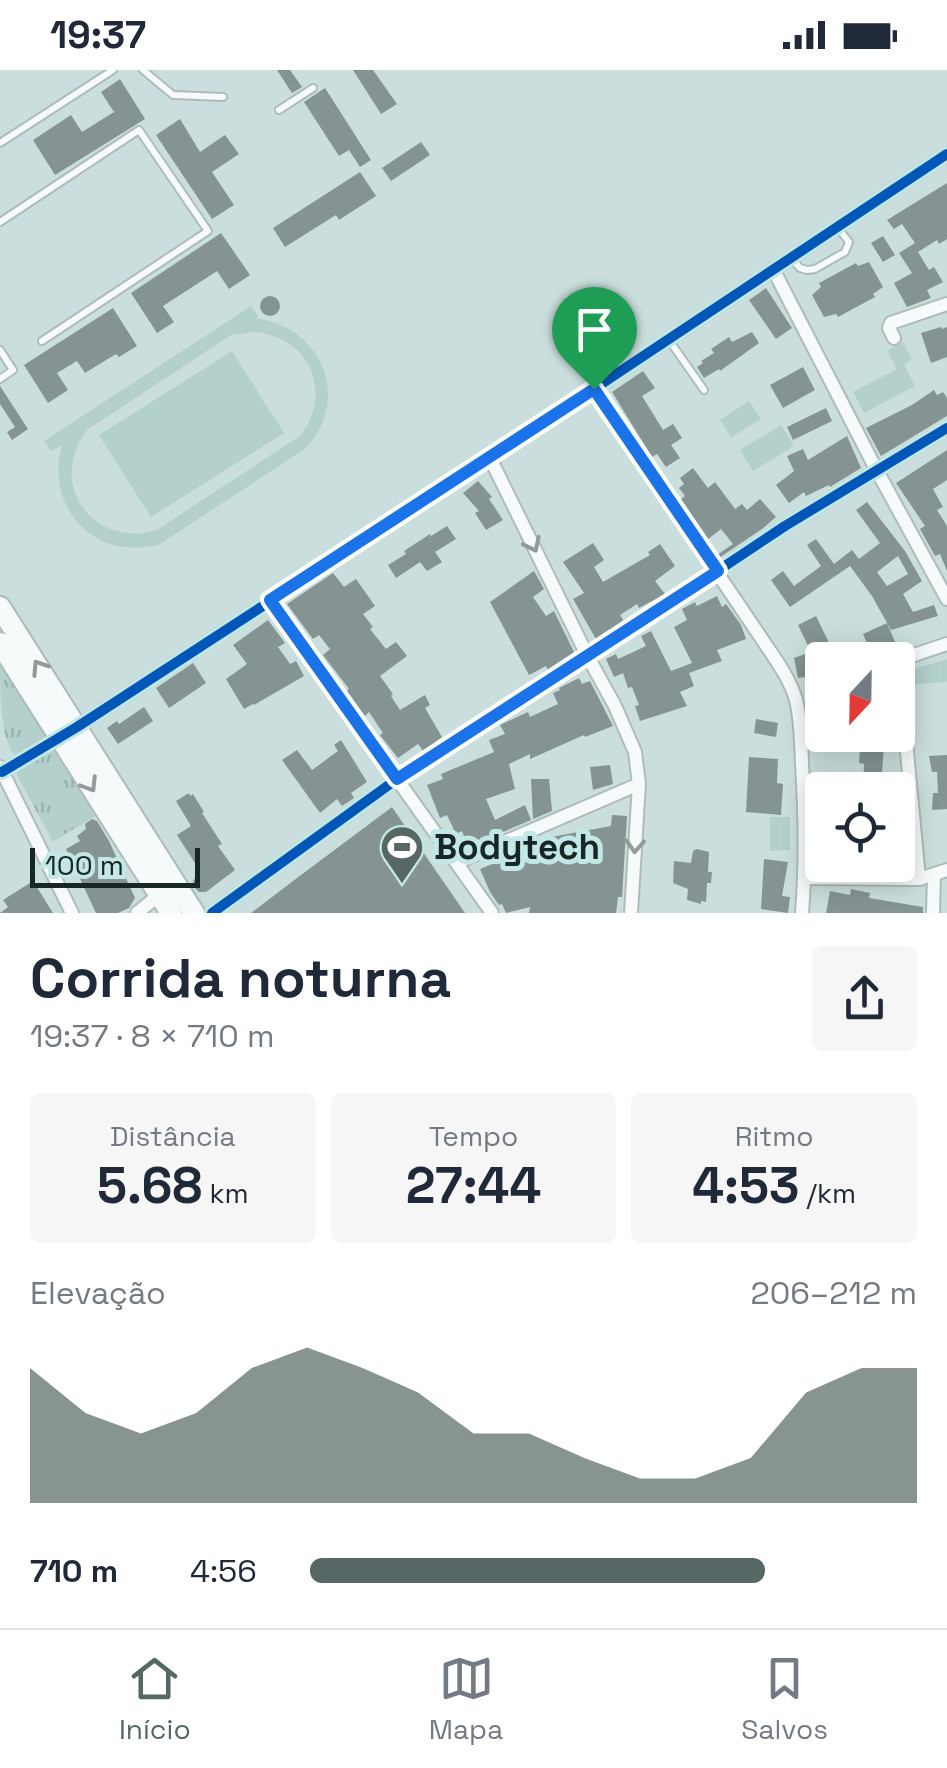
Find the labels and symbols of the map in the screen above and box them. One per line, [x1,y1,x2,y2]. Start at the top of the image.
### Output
pin [552,287,637,390]
one-way arrow [520,535,540,553]
north arrow [805,642,915,752]
one-way arrow [32,660,51,678]
one-way arrow [78,774,97,792]
sports icon: Bodytech [379,824,425,885]
place label: Bodytech [434,825,600,869]
one-way arrow [625,838,646,854]
scale bar [30,843,200,888]

